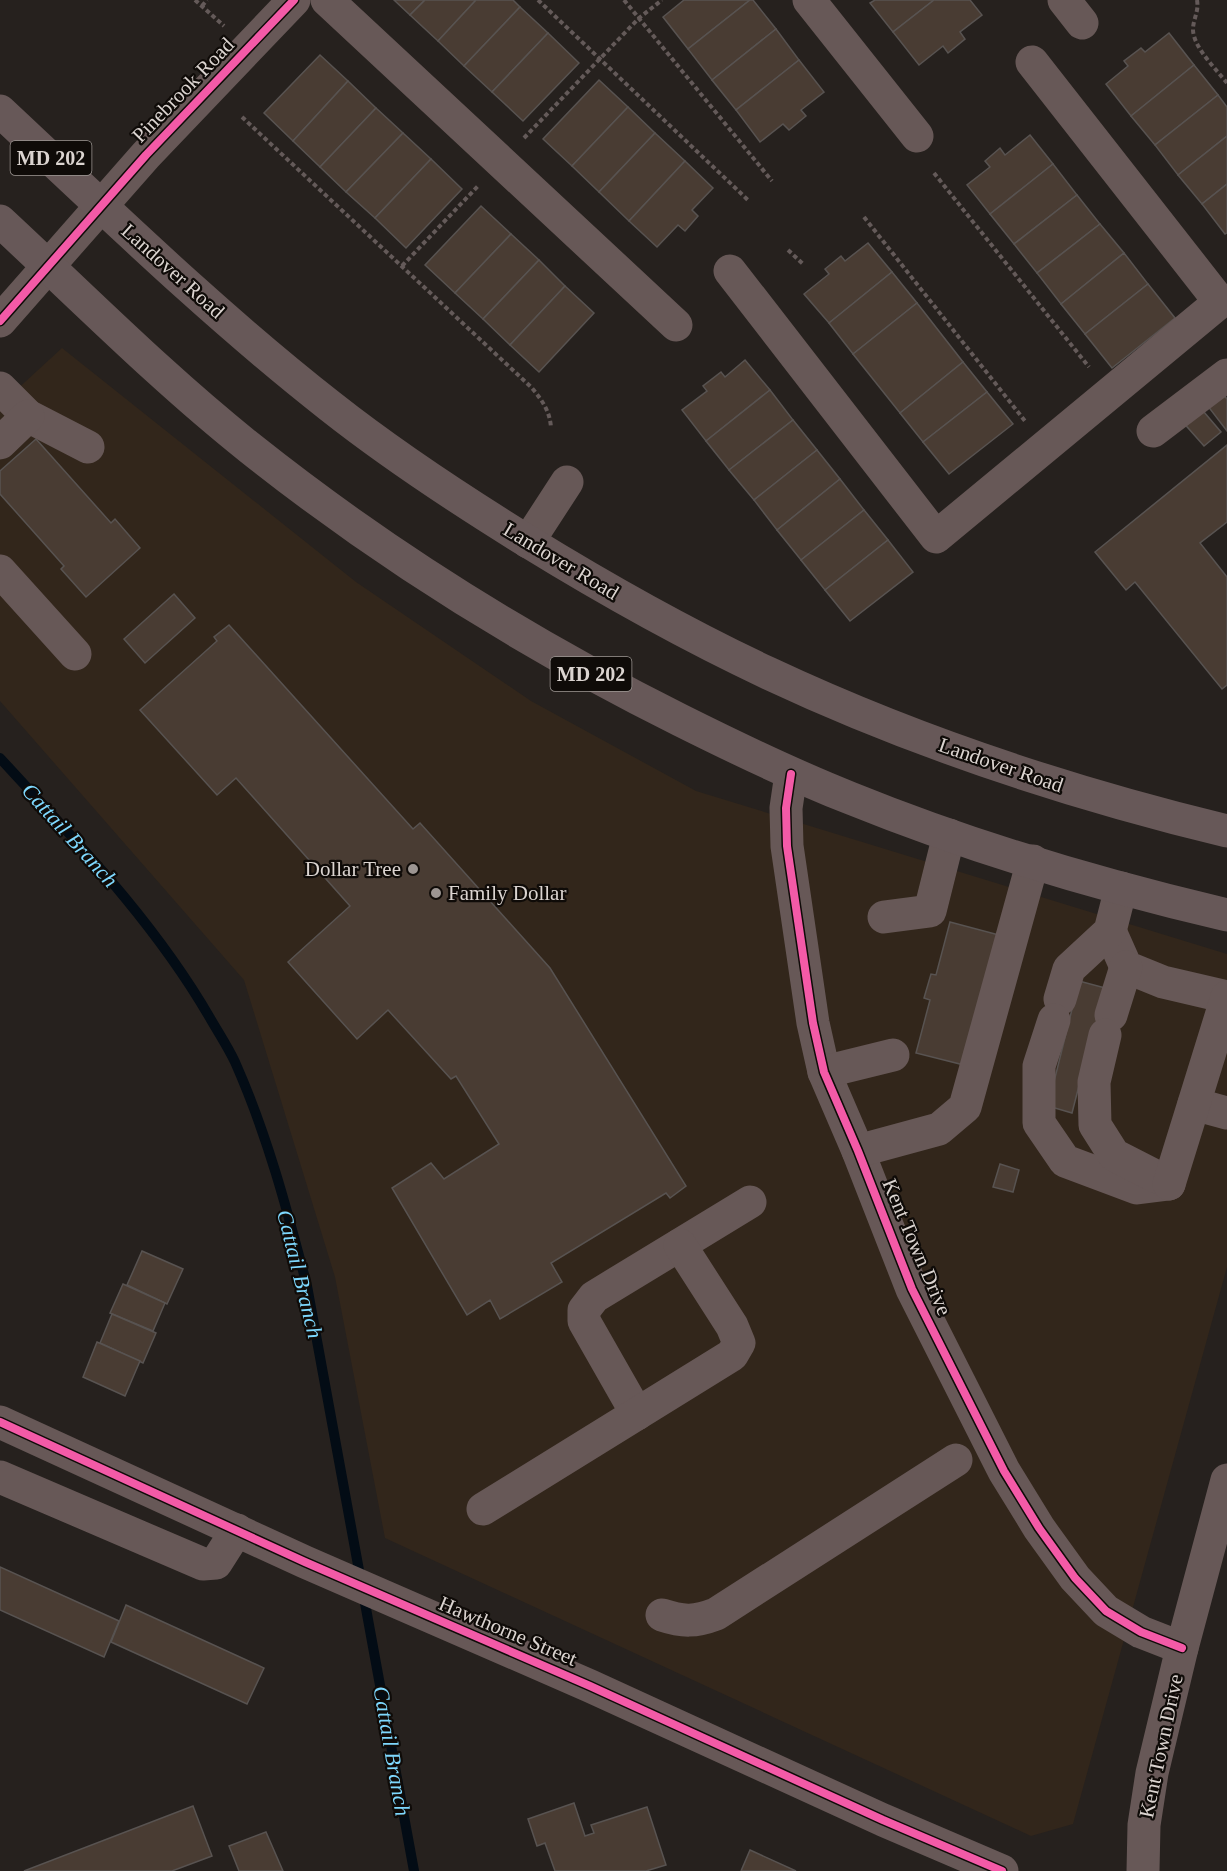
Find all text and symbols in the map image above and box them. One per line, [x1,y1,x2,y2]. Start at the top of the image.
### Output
street label: Pinebrook Road [127,32,239,147]
road number: MD 202 [10,141,92,175]
street label: Landover Road [117,219,230,324]
street label: Landover Road [499,517,623,605]
road number: MD 202 [550,657,632,691]
street label: Landover Road [936,732,1067,798]
water label: Cattail Branch [17,778,123,892]
place label: Dollar Tree [305,857,401,881]
marker: Dollar Tree [406,862,420,876]
place label: Family Dollar [448,881,566,905]
marker: Family Dollar [429,886,443,900]
street label: Kent Town Drive [877,1175,957,1319]
water label: Cattail Branch [272,1207,328,1341]
street label: Hawthorne Street [435,1591,581,1671]
street label: Kent Town Drive [1134,1672,1188,1820]
water label: Cattail Branch [368,1684,416,1818]

